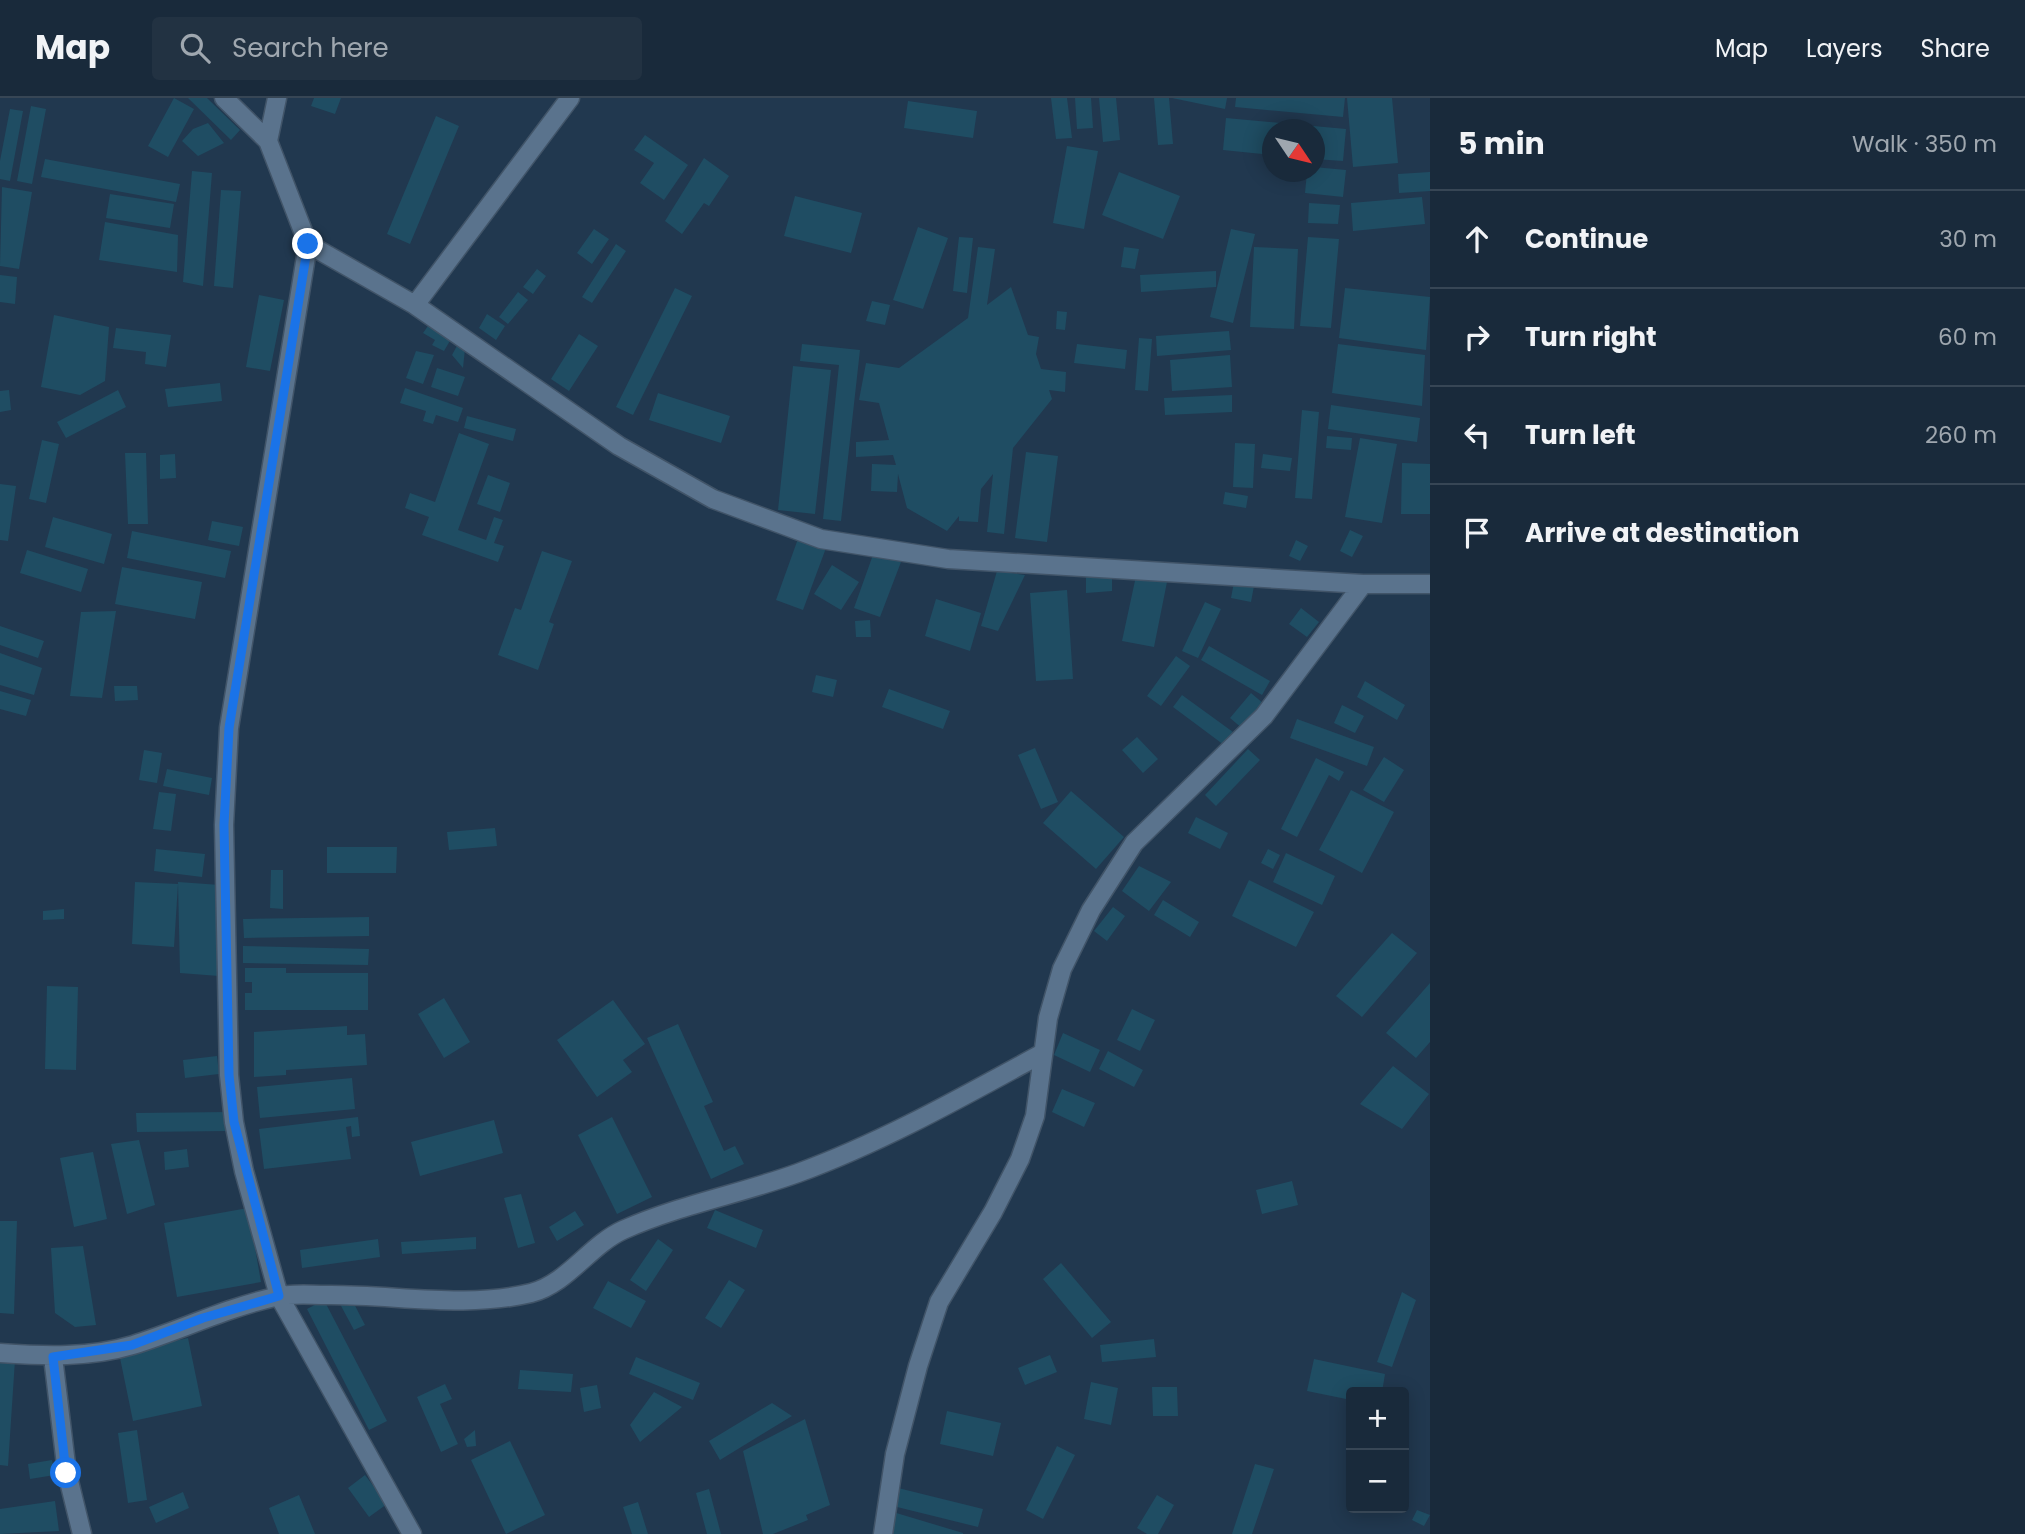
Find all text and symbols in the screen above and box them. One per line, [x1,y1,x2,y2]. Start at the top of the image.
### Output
search box [152,17,642,80]
text: Map [35,24,110,71]
icon: search [176,29,214,67]
text: Search here [232,30,389,66]
text: Map [1715,32,1768,65]
text: Layers [1806,32,1882,65]
text: Share [1920,32,1990,65]
north arrow [1262,119,1325,182]
text: 5 min [1458,122,1545,165]
text: Walk · 350 m [1852,128,1997,160]
icon: ahead [1458,220,1496,258]
text: Continue [1525,221,1648,257]
text: 30 m [1939,223,1997,255]
route end [292,228,323,259]
icon: right [1458,318,1496,356]
text: Turn right [1525,319,1657,355]
text: 60 m [1938,321,1997,353]
icon: left [1458,416,1496,454]
text: Turn left [1525,417,1636,453]
text: 260 m [1925,419,1997,451]
icon: arrive [1458,514,1496,552]
text: Arrive at destination [1525,515,1800,551]
map controls [1346,1387,1409,1513]
button: + [1346,1387,1409,1450]
button: − [1346,1450,1409,1513]
route start [50,1457,81,1488]

